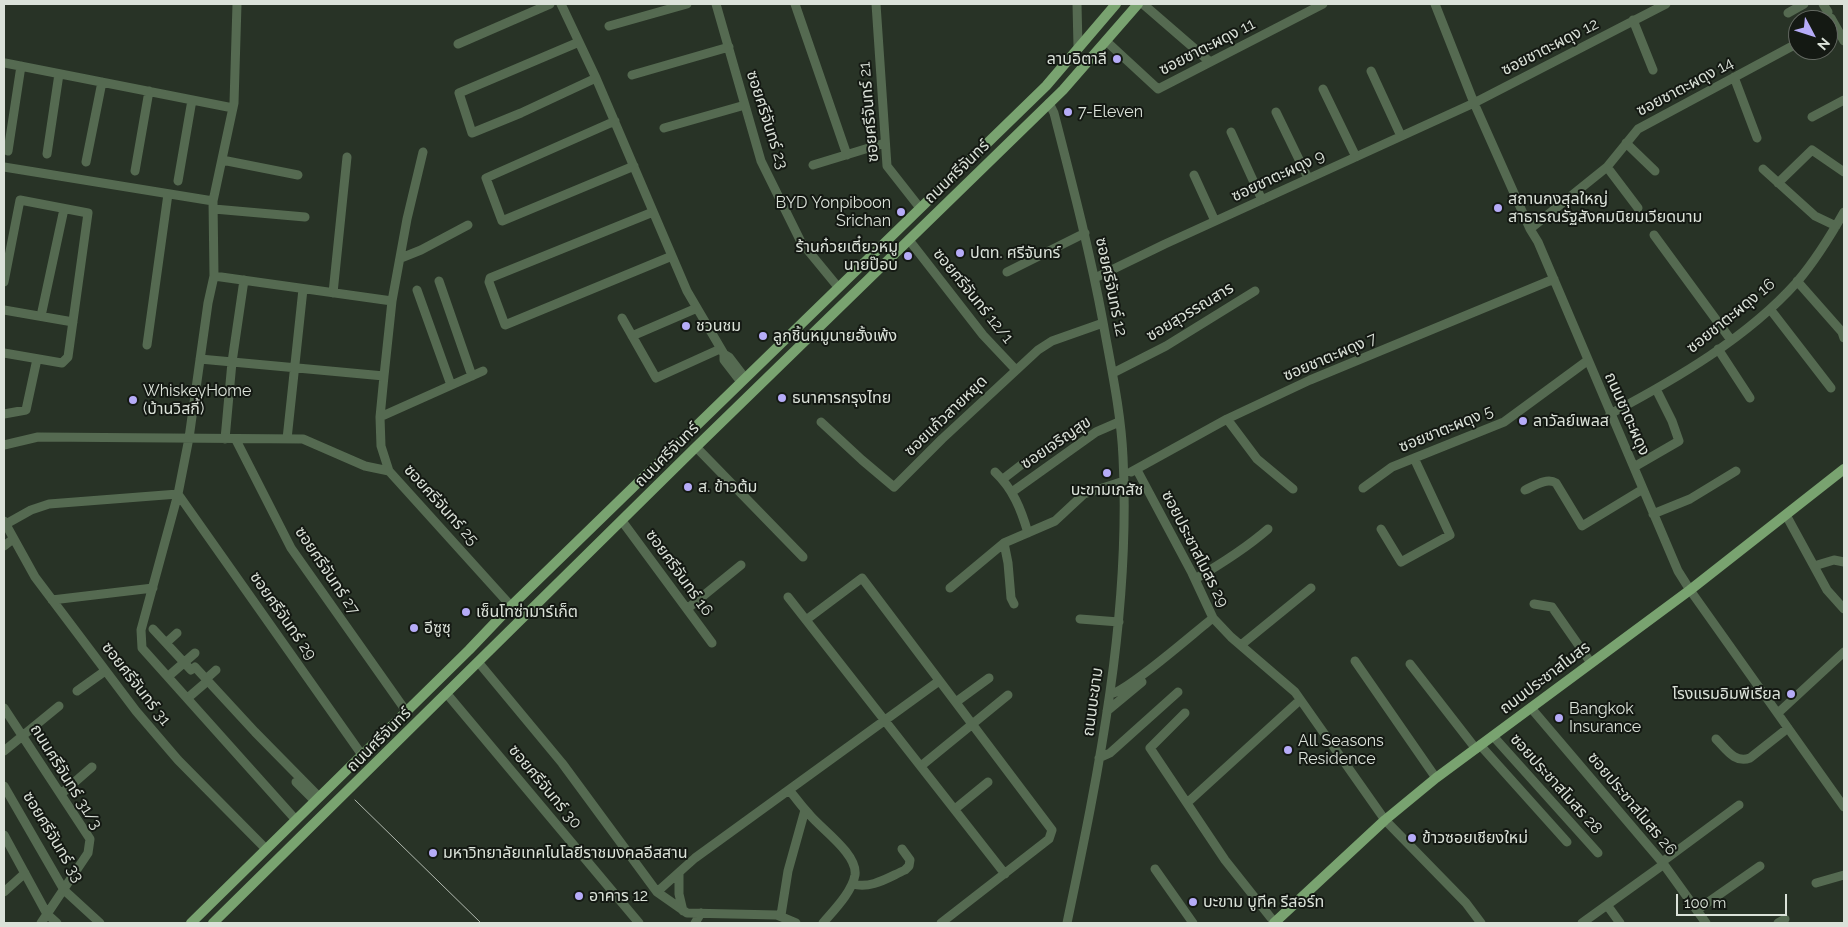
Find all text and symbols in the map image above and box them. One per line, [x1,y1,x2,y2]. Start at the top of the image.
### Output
north arrow [1788,10,1838,60]
street label: ซอยชาตะผดุง 12 [1498,14,1602,80]
street label: ซอยชาตะผดุง 11 [1156,15,1258,79]
text: N [1814,35,1833,53]
place label: ลาบอิตาลี [1047,49,1107,69]
marker: ลาบอิตาลี [1111,53,1123,65]
street label: ซอยชาตะผดุง 14 [1633,53,1737,121]
street label: ซอยศรีจันทร์ 21 [855,61,883,163]
street label: ซอยศรีจันทร์ 23 [742,68,792,172]
place label: 7-Eleven [1078,102,1143,122]
marker: 7-Eleven [1062,106,1074,118]
street label: ถนนศรีจันทร์ [920,136,994,208]
street label: ซอยชาตะผดุง 9 [1228,146,1328,206]
place label: สถานกงสุลใหญ่ สาธารณรัฐสังคมนิยมเวียดนาม [1508,189,1702,227]
place label: BYD Yonpiboon Srichan [775,193,891,231]
marker: สถานกงสุลใหญ่ สาธารณรัฐสังคมนิยมเวียดนาม [1492,202,1504,214]
marker: BYD Yonpiboon Srichan [895,206,907,218]
street label: ซอยศรีจันทร์ 12 [1091,236,1131,338]
place label: ร้านก๋วยเตี๋ยวหมู นายป๊อบ [796,237,898,275]
place label: ปตท. ศรีจันทร์ [970,243,1060,263]
street label: ซอยศรีจันทร์ 12/1 [929,245,1017,347]
marker: ปตท. ศรีจันทร์ [954,247,966,259]
marker: ร้านก๋วยเตี๋ยวหมู นายป๊อบ [902,250,914,262]
street label: ซอยชาตะผดุง 16 [1683,275,1779,357]
street label: ซอยสุวรรณสาร [1143,278,1237,346]
place label: ชวนชม [696,316,741,336]
marker: ชวนชม [680,320,692,332]
place label: ลูกชิ้นหมูนายฮั้งเพ้ง [773,326,897,346]
street label: ซอยชาตะผดุง 7 [1280,329,1380,385]
marker: ลูกชิ้นหมูนายฮั้งเพ้ง [757,330,769,342]
street label: ถนนชาตะผดุง [1600,369,1654,459]
street label: ซอยแก้วสายหยุด [900,372,992,460]
place label: WhiskeyHome (บ้านวิสกี้) [143,381,251,419]
place label: ธนาคารกรุงไทย [792,388,891,408]
marker: ธนาคารกรุงไทย [776,392,788,404]
marker: WhiskeyHome (บ้านวิสกี้) [127,394,139,406]
street label: ซอยชาตะผดุง 5 [1396,401,1496,457]
place label: ลาวัลย์เพลส [1533,411,1609,431]
street label: ซอยเจริญสุข [1017,413,1095,473]
marker: ลาวัลย์เพลส [1517,415,1529,427]
street label: ถนนศรีจันทร์ [631,419,703,491]
street label: ซอยศรีจันทร์ 25 [400,461,482,549]
marker: บะขามเภสัช [1101,467,1113,479]
place label: ส. ข้าวต้ม [698,477,757,497]
place label: บะขามเภสัช [1071,480,1143,500]
marker: ส. ข้าวต้ม [682,481,694,493]
street label: ซอยประชาสโมสร 29 [1157,487,1233,611]
street label: ซอยศรีจันทร์ 27 [290,523,364,619]
street label: ซอยศรีจันทร์ 16 [641,526,717,620]
street label: ซอยศรีจันทร์ 29 [246,568,320,664]
place label: เซ็นโทซ่ามาร์เก็ต [476,602,578,622]
marker: เซ็นโทซ่ามาร์เก็ต [460,606,472,618]
place label: อีซูซุ [424,618,451,638]
marker: อีซูซุ [408,622,420,634]
street label: ซอยศรีจันทร์ 31 [97,638,175,730]
street label: ถนนประชาสโมสร [1496,638,1594,718]
street label: ถนนบะขาม [1079,666,1107,738]
place label: โรงแรมอิมพีเรียล [1672,684,1781,704]
marker: โรงแรมอิมพีเรียล [1785,688,1797,700]
place label: Bangkok Insurance [1569,699,1641,737]
street label: ถนนศรีจันทร์ [343,704,415,776]
marker: Bangkok Insurance [1553,712,1565,724]
street label: ถนนศรีจันทร์ 31/3 [26,721,106,833]
street label: ซอยประชาสโมสร 28 [1506,730,1606,838]
place label: All Seasons Residence [1298,731,1384,769]
street label: ซอยศรีจันทร์ 30 [504,741,586,833]
marker: All Seasons Residence [1282,744,1294,756]
street label: ซอยประชาสโมสร 26 [1583,749,1681,859]
street label: ซอยศรีจันทร์ 33 [18,788,88,886]
place label: ข้าวซอยเชียงใหม่ [1422,828,1528,848]
marker: ข้าวซอยเชียงใหม่ [1406,832,1418,844]
place label: มหาวิทยาลัยเทคโนโลยีราชมงคลอีสสาน [443,843,688,863]
marker: มหาวิทยาลัยเทคโนโลยีราชมงคลอีสสาน [427,847,439,859]
scale bar [1678,884,1789,916]
place label: อาคาร 12 [589,886,648,906]
marker: อาคาร 12 [573,890,585,902]
place label: บะขาม บูทีค รีสอร์ท [1203,892,1324,912]
text: 100 m [1684,894,1726,912]
marker: บะขาม บูทีค รีสอร์ท [1187,896,1199,908]

